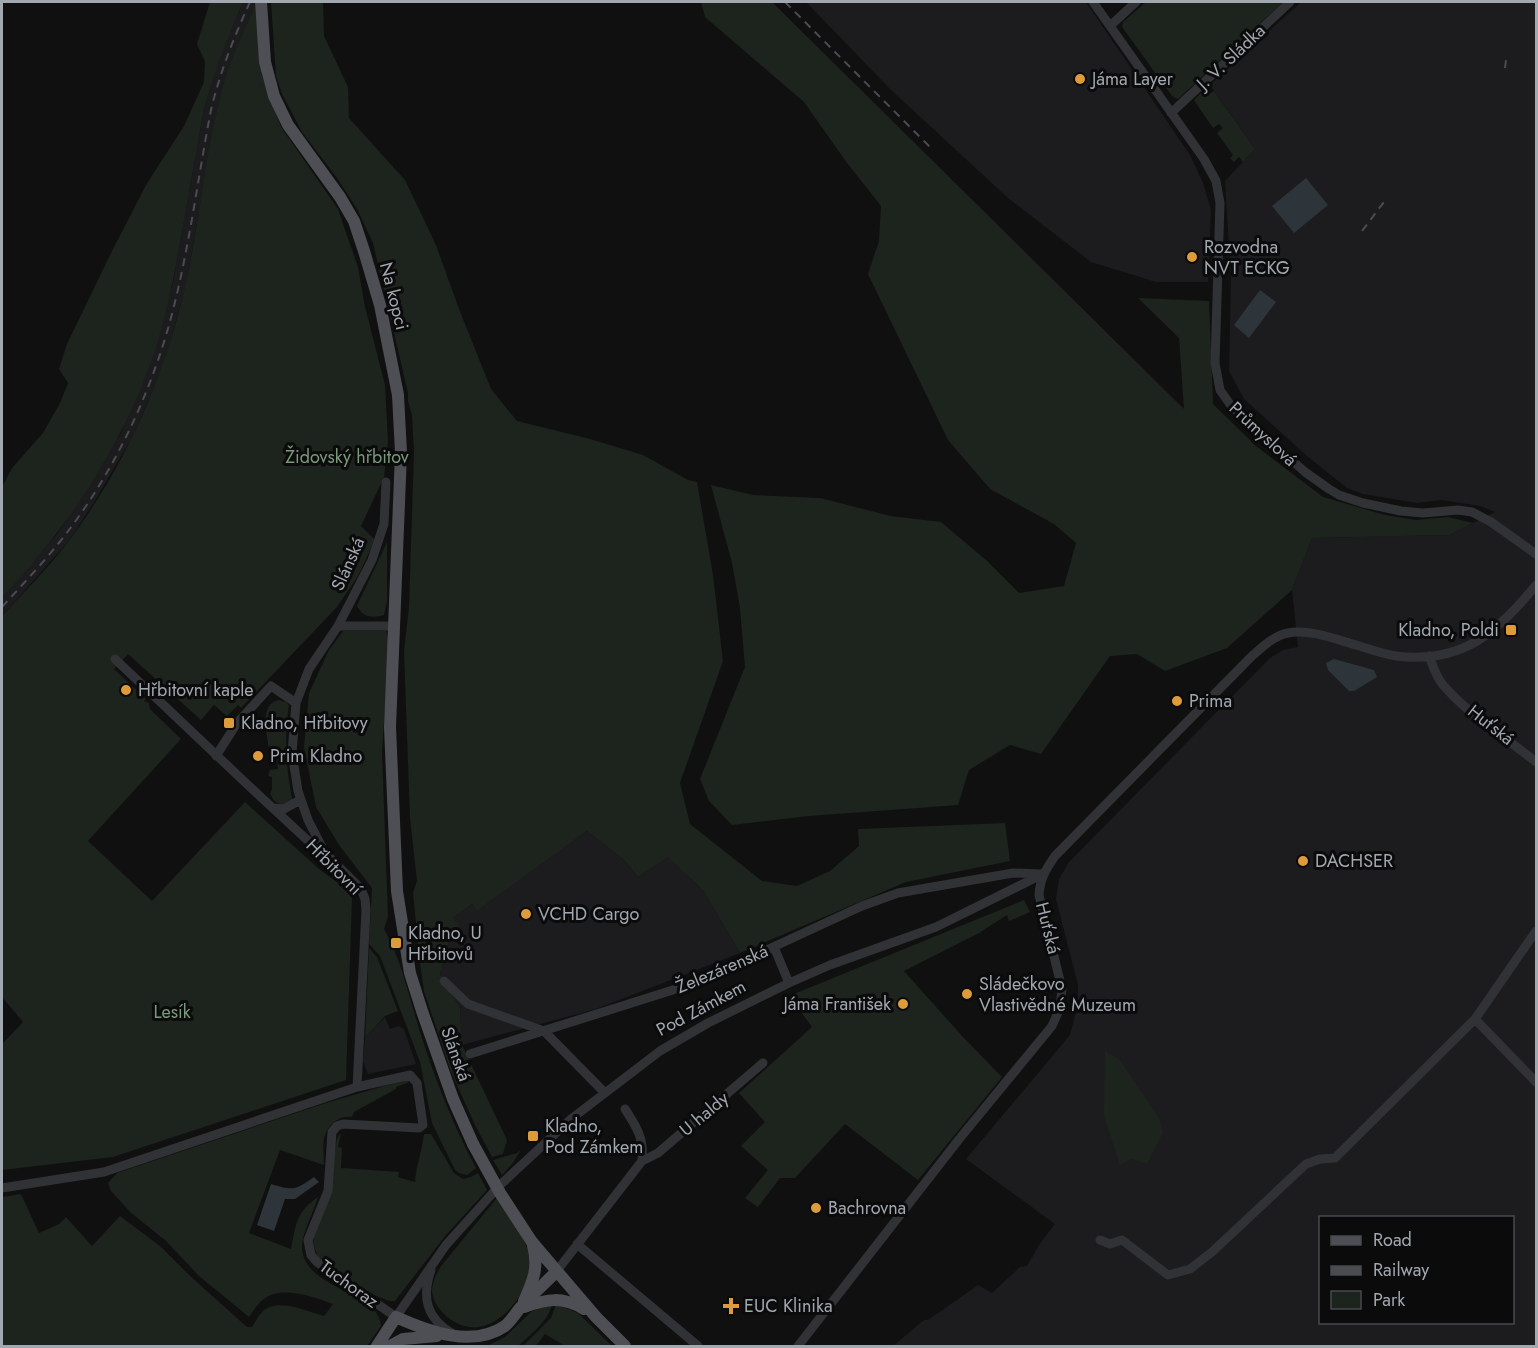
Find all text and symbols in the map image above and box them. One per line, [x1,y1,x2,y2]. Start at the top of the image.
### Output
street label: J. V. Sládka [1189,18,1271,97]
place label: Jáma Layer [1090,66,1174,92]
marker: Jáma Layer [1073,72,1087,86]
place label: Rozvodna NVT ECKG [1204,234,1290,281]
marker: Rozvodna NVT ECKG [1185,250,1199,264]
street label: Na kopci [373,259,415,333]
street label: Průmyslová [1223,396,1303,472]
park label: Židovský hřbitov [285,444,409,470]
street label: Slánská [325,533,371,595]
place label: Kladno, Poldi [1398,617,1499,643]
marker: Kladno, Poldi [1504,623,1518,637]
place label: Hřbitovní kaple [138,677,254,703]
marker: Hřbitovní kaple [119,683,133,697]
place label: Prima [1189,688,1232,714]
marker: Prima [1170,694,1184,708]
street label: Huťská [1462,699,1520,751]
place label: Kladno, Hřbitovy [241,710,368,736]
marker: Kladno, Hřbitovy [222,716,236,730]
place label: Prim Kladno [270,743,362,769]
marker: Prim Kladno [251,749,265,763]
street label: Hřbitovní [300,833,369,902]
place label: DACHSER [1315,848,1393,874]
marker: DACHSER [1296,854,1310,868]
street label: Huťská [1029,899,1067,957]
place label: VCHD Cargo [538,901,640,927]
marker: VCHD Cargo [519,907,533,921]
place label: Kladno, U Hřbitovů [408,920,482,967]
marker: Kladno, U Hřbitovů [389,936,403,950]
street label: Železárenská [672,938,772,1000]
place label: Sládečkovo Vlastivědné Muzeum [979,971,1136,1018]
street label: Pod Zámkem [651,973,751,1043]
marker: Sládečkovo Vlastivědné Muzeum [960,987,974,1001]
place label: Jáma František [781,991,891,1017]
marker: Jáma František [896,997,910,1011]
park label: Lesík [153,999,191,1025]
street label: Slánská [434,1023,478,1085]
street label: U haldy [674,1086,734,1142]
place label: Kladno, Pod Zámkem [545,1113,643,1160]
marker: Kladno, Pod Zámkem [526,1129,540,1143]
place label: Bachrovna [828,1195,906,1221]
marker: Bachrovna [809,1201,823,1215]
legend [1319,1216,1514,1324]
text: Road [1373,1227,1412,1253]
street label: Tuchoraz [314,1254,384,1315]
text: Railway [1373,1257,1429,1283]
text: Park [1373,1287,1405,1313]
place label: EUC Klinika [744,1293,833,1319]
marker: EUC Klinika [722,1297,740,1315]

